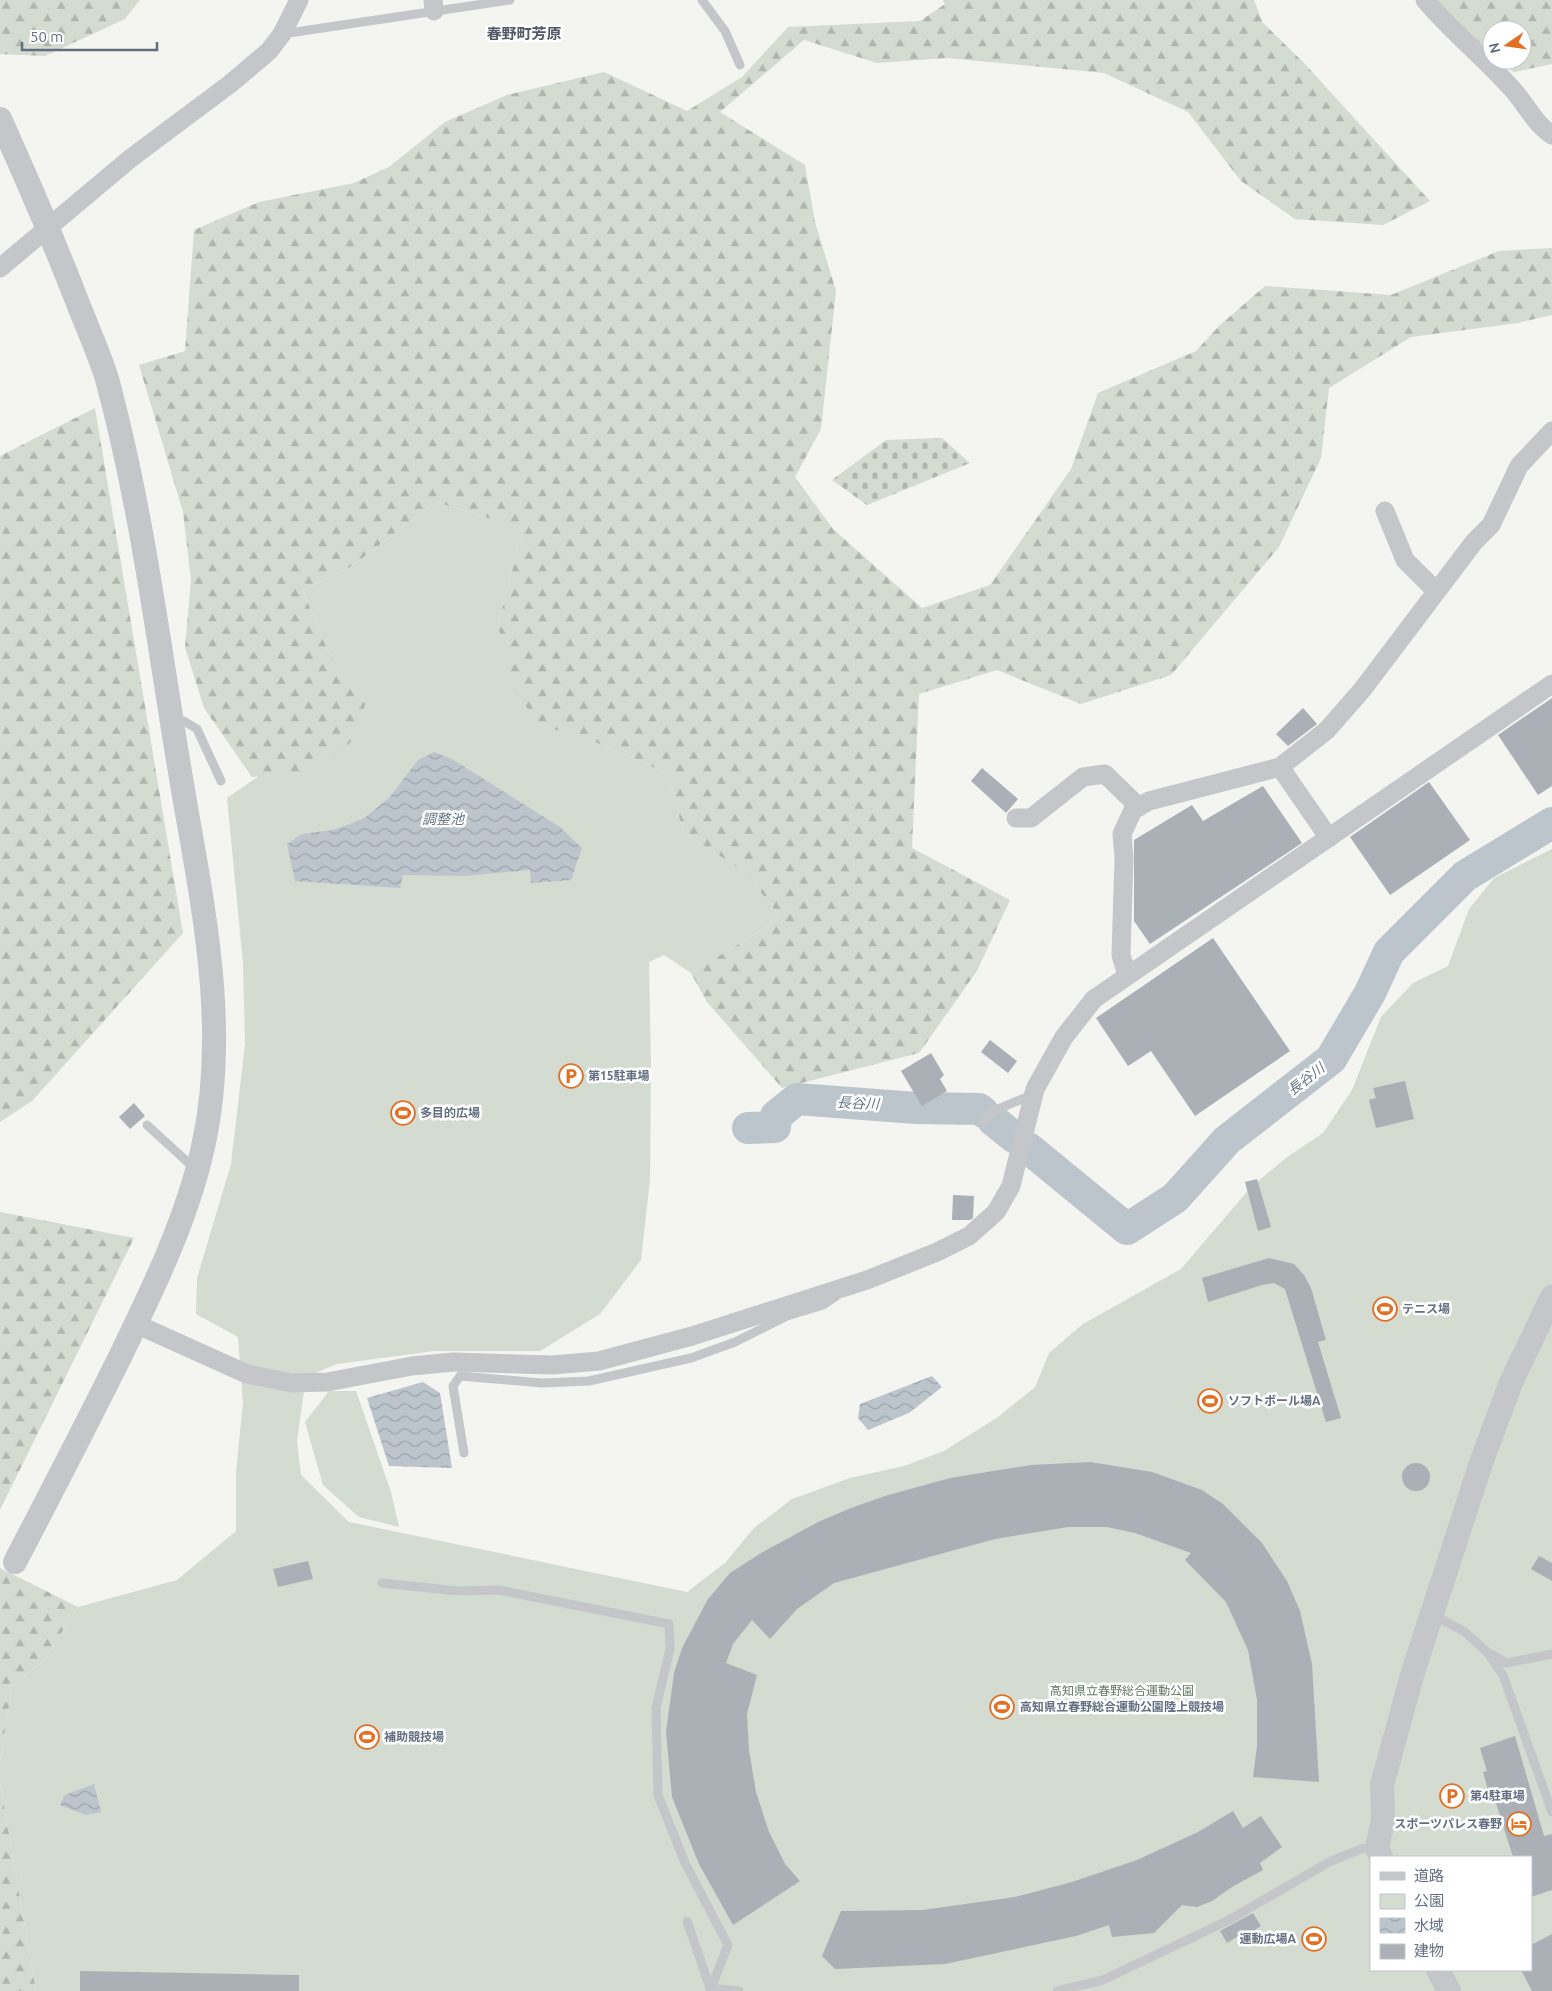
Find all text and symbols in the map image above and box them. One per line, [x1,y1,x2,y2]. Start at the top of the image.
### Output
scale bar [22,20,158,52]
north arrow [1482,20,1532,70]
district label: 春野町芳原 [486,25,562,42]
text: 50 m [30,28,63,45]
text: N [1485,41,1503,55]
water label: 調整池 [422,811,466,827]
water label: 長谷川 [1285,1059,1329,1098]
parking icon: 第15駐車場 [558,1063,584,1089]
place label: 第15駐車場 [588,1069,650,1082]
water label: 長谷川 [837,1094,881,1112]
sports icon: 多目的広場 [390,1100,416,1126]
place label: 多目的広場 [420,1106,480,1119]
sports icon: テニス場 [1372,1296,1398,1322]
place label: テニス場 [1402,1302,1450,1315]
sports icon: ソフトボール場A [1197,1388,1223,1414]
place label: ソフトボール場A [1228,1394,1321,1407]
park label: 高知県立春野総合運動公園 [1050,1684,1194,1697]
sports icon: 高知県立春野総合運動公園陸上競技場 [989,1694,1015,1720]
place label: 高知県立春野総合運動公園陸上競技場 [1020,1700,1224,1713]
sports icon: 補助競技場 [354,1724,380,1750]
place label: 補助競技場 [384,1730,444,1743]
parking icon: 第4駐車場 [1439,1783,1465,1809]
place label: 第4駐車場 [1470,1789,1525,1802]
hotel icon: スポーツパレス春野 [1506,1811,1532,1837]
place label: スポーツパレス春野 [1394,1817,1502,1830]
legend [1370,1856,1532,1971]
text: 道路 [1414,1867,1444,1884]
text: 公園 [1414,1892,1444,1909]
text: 水域 [1414,1917,1444,1934]
sports icon: 運動広場A [1301,1926,1327,1952]
place label: 運動広場A [1240,1932,1297,1945]
text: 建物 [1414,1942,1444,1959]

